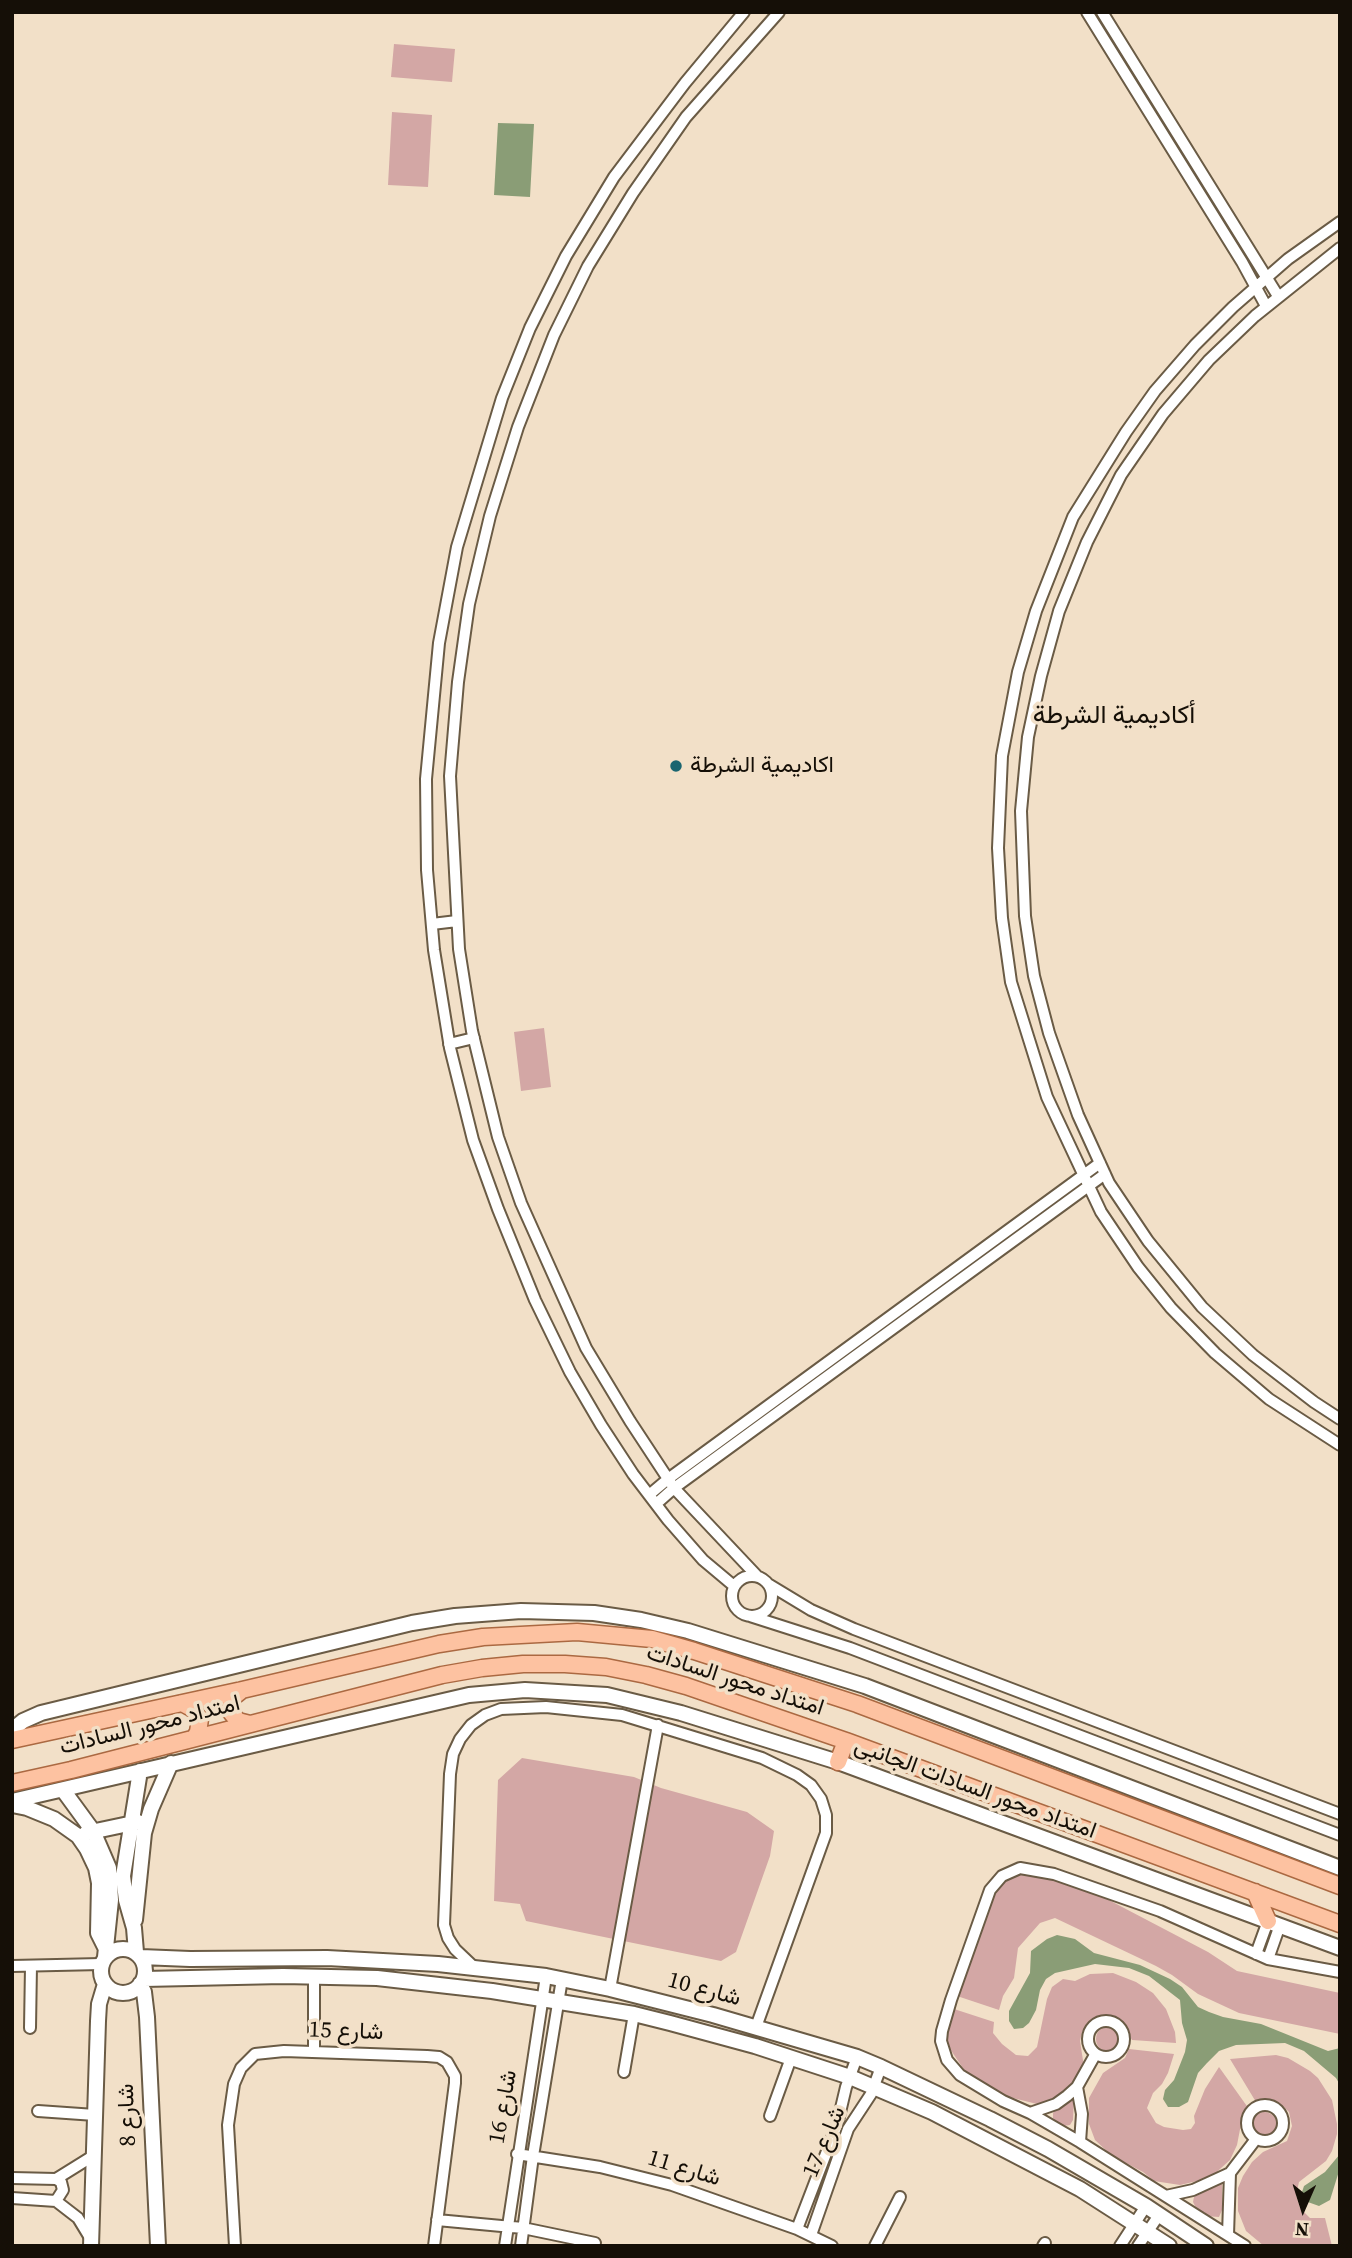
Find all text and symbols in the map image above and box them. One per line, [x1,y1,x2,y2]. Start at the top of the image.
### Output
district label: أكاديمية الشرطة [1033,700,1195,732]
place label: اكاديمية الشرطة [690,752,834,780]
marker: اكاديمية الشرطة [668,758,684,774]
street label: امتداد محور السادات [643,1639,827,1723]
street label: امتداد محور السادات [57,1690,243,1762]
street label: امتداد محور السادات الجانبى [850,1732,1100,1846]
street label: شارع 10 [664,1967,744,2013]
street label: شارع 15 [308,2017,384,2047]
street label: شارع 16 [484,2068,524,2146]
street label: شارع 8 [113,2083,143,2147]
street label: شارع 17 [798,2102,852,2182]
street label: شارع 11 [644,2145,724,2193]
north arrow [1268,2174,1338,2244]
text: N [1294,2217,1309,2243]

